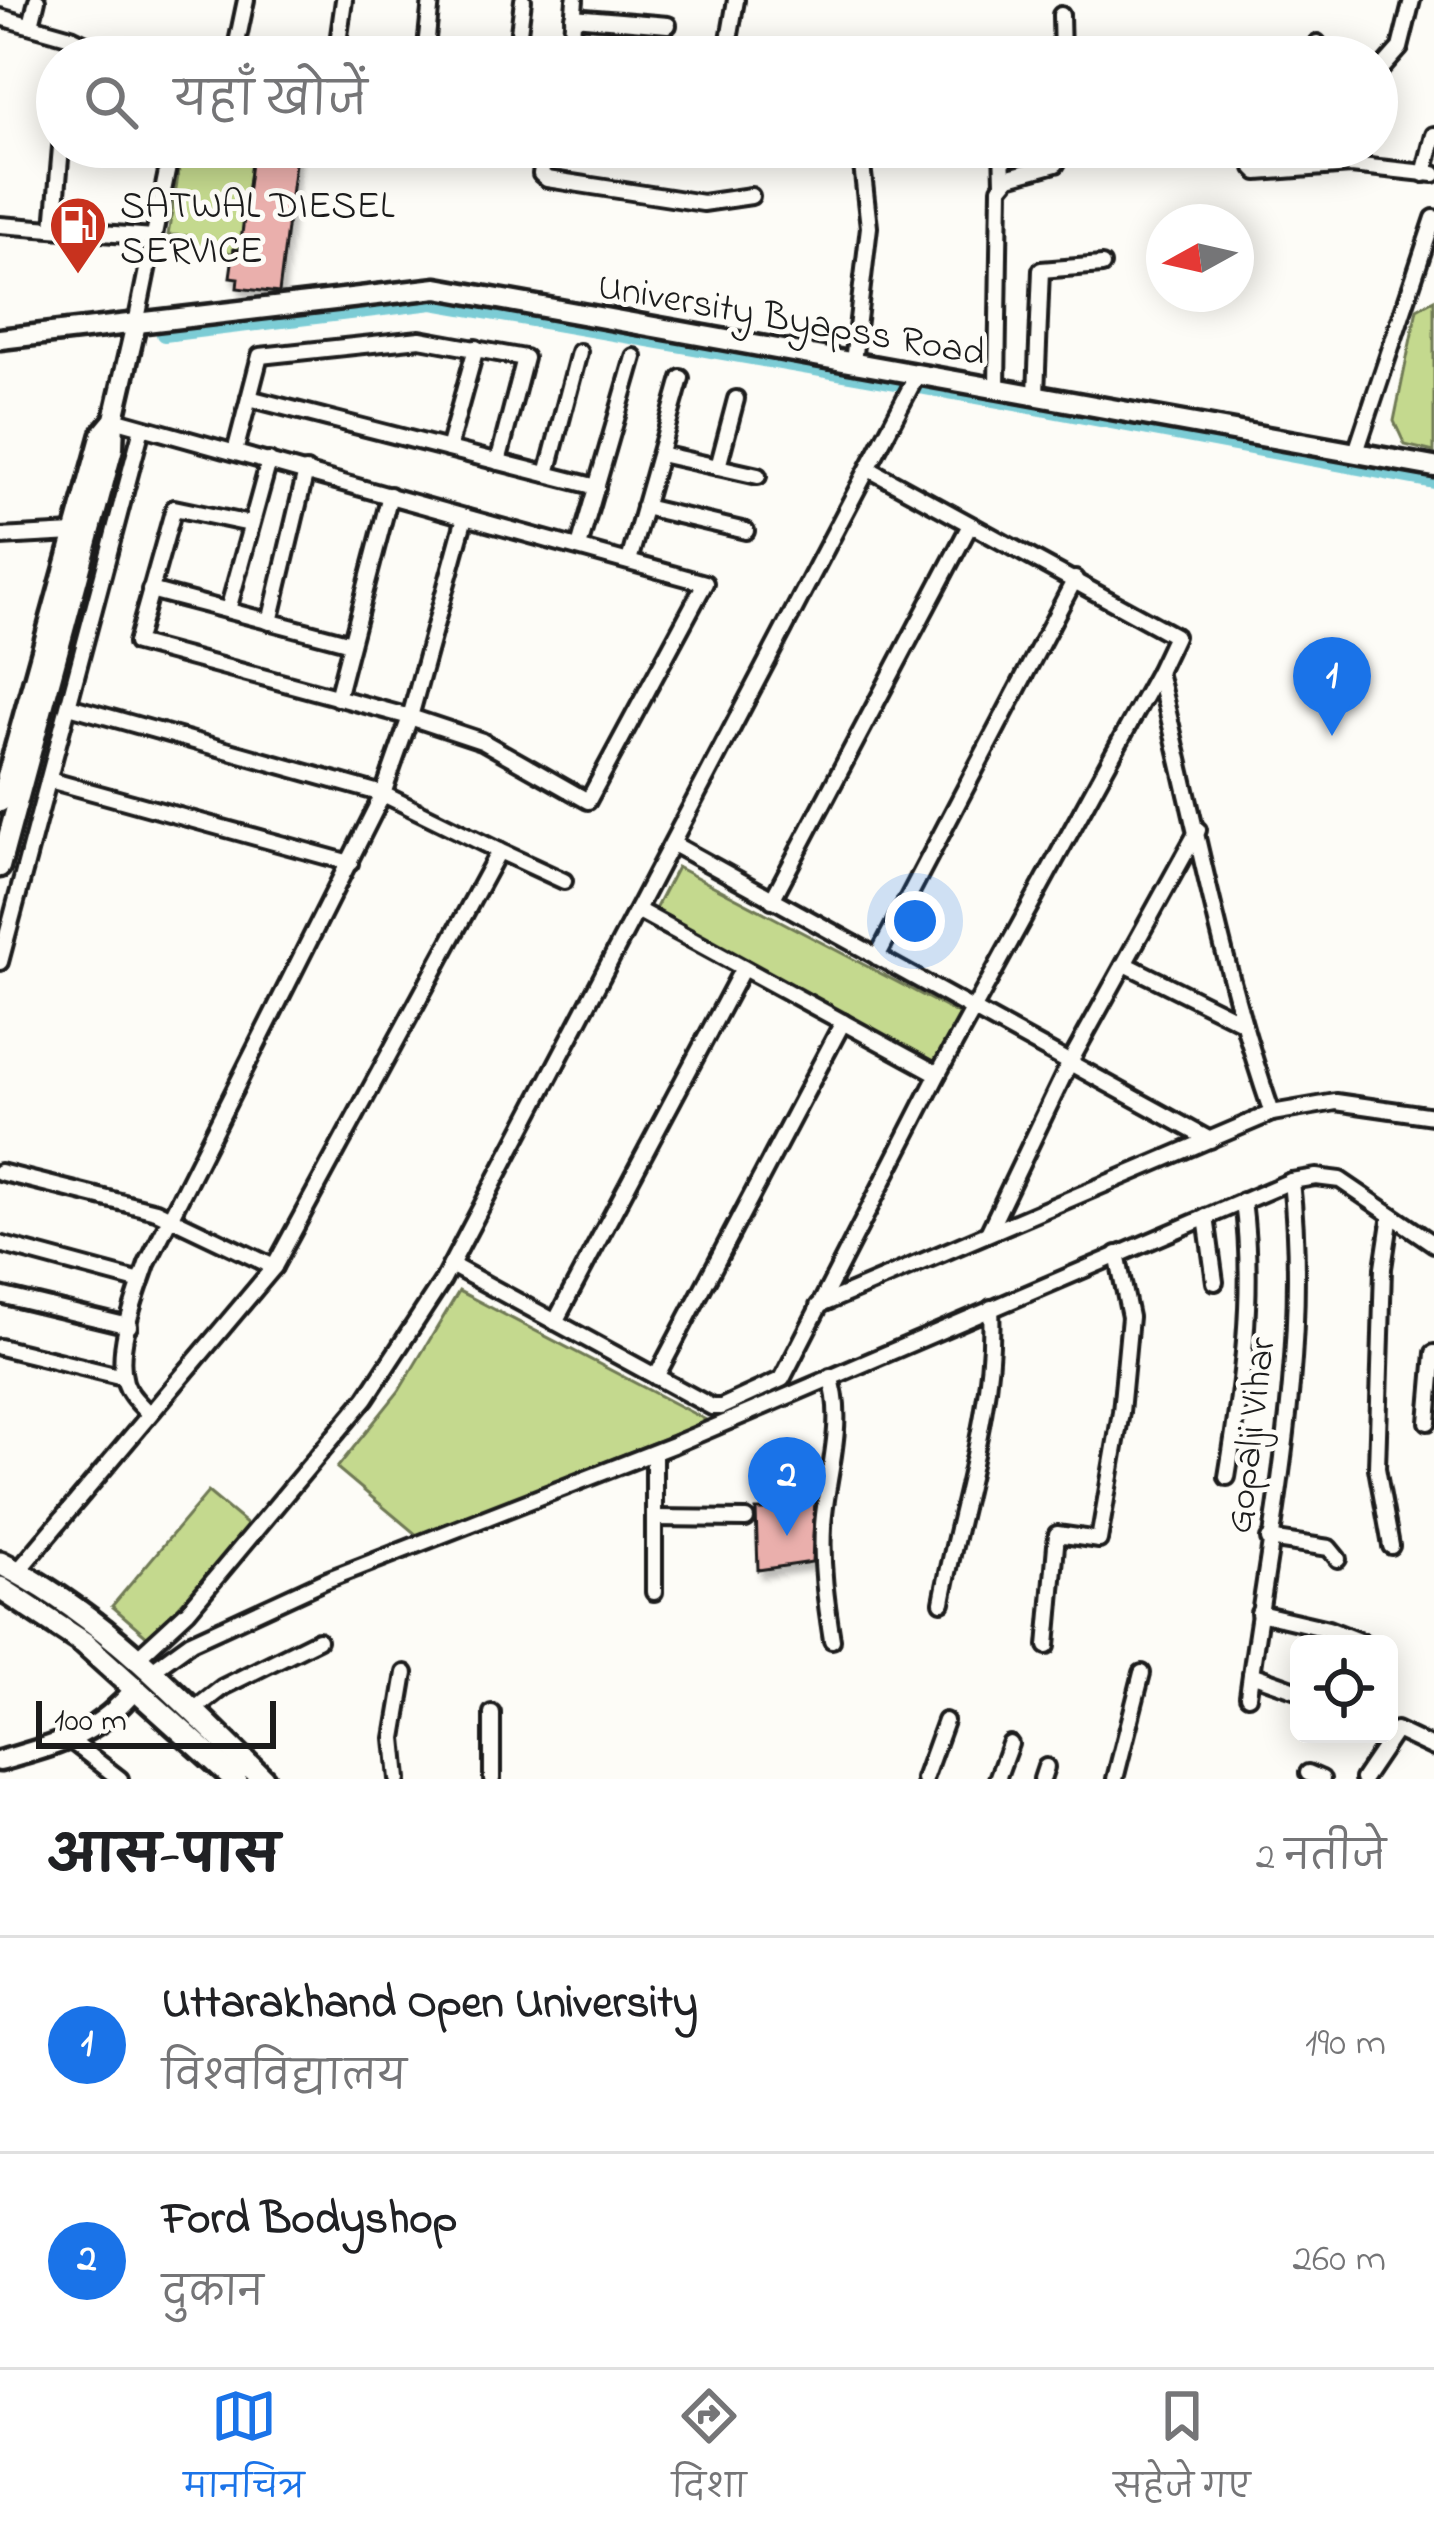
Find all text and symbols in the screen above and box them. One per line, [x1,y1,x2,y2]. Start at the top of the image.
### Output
search box [36,36,1398,168]
icon: search [78,69,144,135]
text: यहाँ खोजें [174,70,367,136]
place label: SATWAL DIESEL SERVICE [120,179,395,281]
fuel station icon: SATWAL DIESEL SERVICE [47,194,109,276]
north arrow [1146,204,1254,312]
street label: University Byapss Road [593,259,990,384]
pin: 1 [1293,637,1371,736]
your location [885,891,945,951]
street label: Gopalji Vihar [1212,1333,1293,1537]
pin: 2 [748,1437,826,1536]
map controls [1290,1635,1398,1743]
button: locate [1290,1635,1398,1743]
scale bar [36,1695,276,1748]
text: 100 m [54,1698,127,1746]
text: आस-पास [48,1821,280,1896]
text: 2 नतीजे [1256,1830,1386,1887]
text: Uttarakhand Open University [162,1972,698,2038]
text: 1 [81,2016,93,2073]
text: 190 m [1305,2016,1386,2073]
text: विश्वविद्यालय [162,2050,407,2107]
text: Ford Bodyshop [162,2188,457,2254]
text: 2 [77,2232,97,2289]
text: 260 m [1293,2232,1386,2289]
text: दुकान [162,2266,263,2323]
tab: मानचित्र [184,2383,305,2522]
tab: दिशा [672,2383,747,2522]
tab: सहेजे गए [1114,2383,1250,2522]

